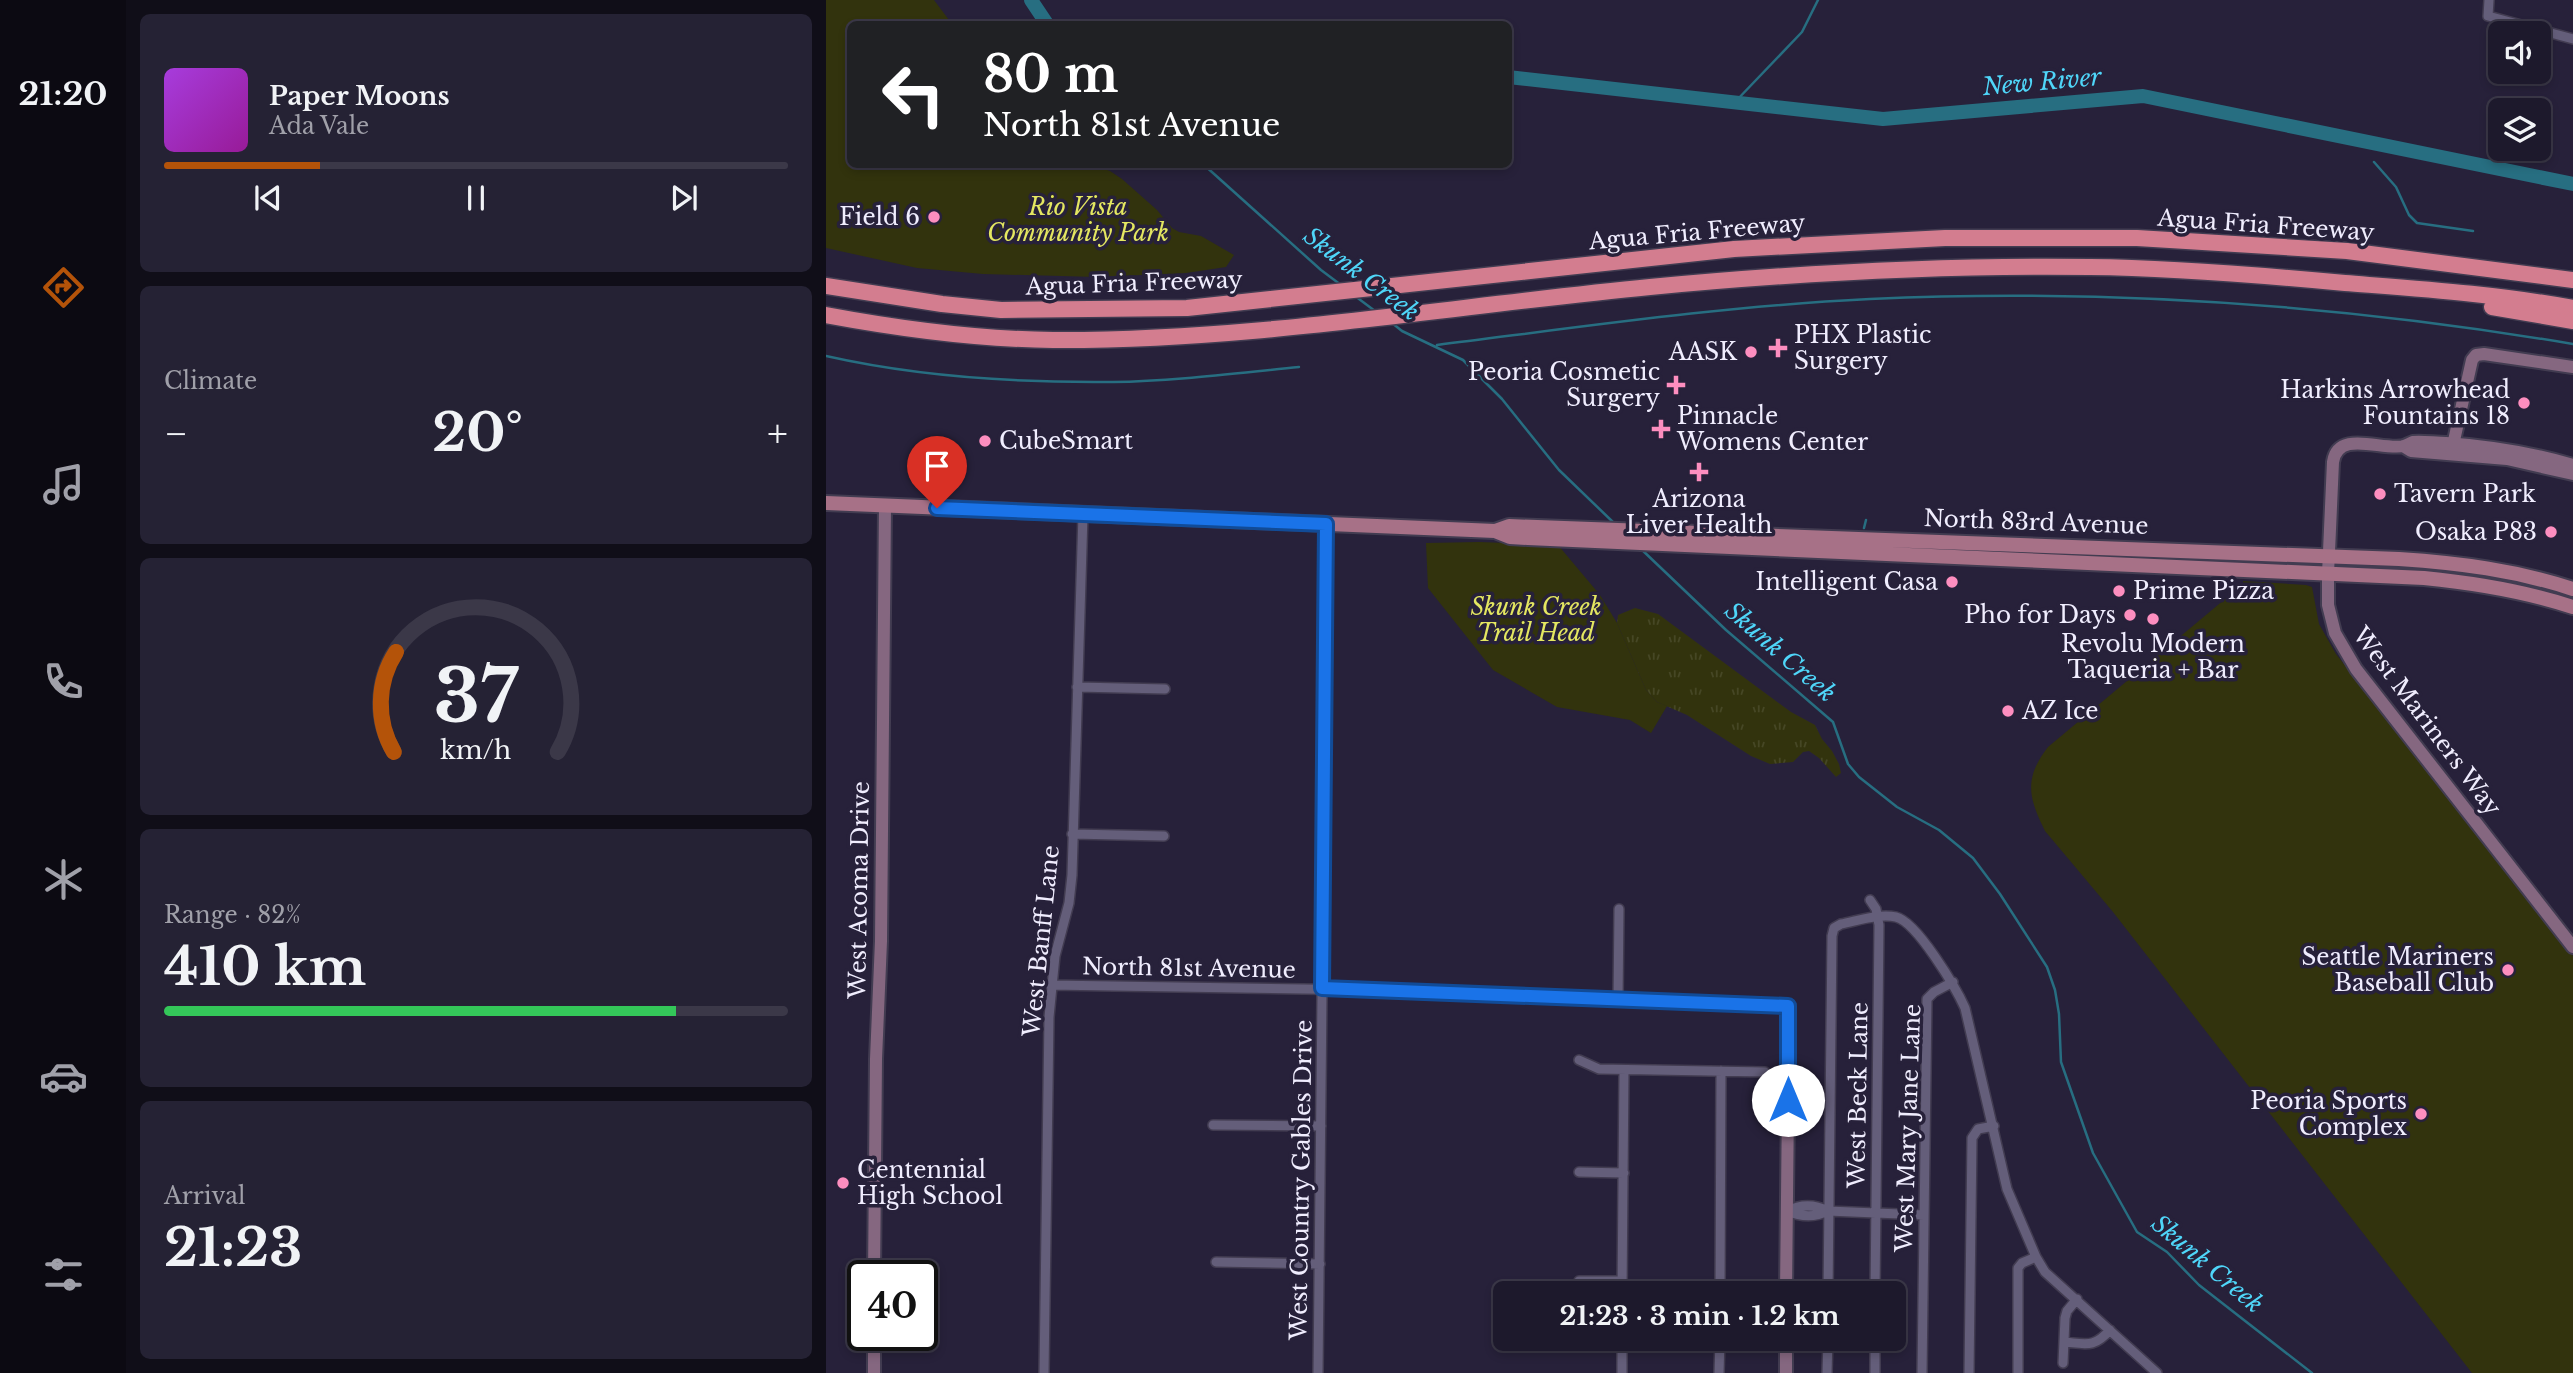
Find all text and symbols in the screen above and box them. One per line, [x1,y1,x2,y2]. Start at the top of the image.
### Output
map controls [2488,21,2551,161]
button: sound [2488,21,2551,84]
text: 80 m [983,44,1118,105]
icon: left [868,49,959,140]
water label: New River [1980,62,2104,101]
text: 21:20 [19,74,107,114]
text: Paper Moons [269,80,450,112]
button: layers [2488,98,2551,161]
text: North 81st Avenue [983,105,1280,145]
text: Ada Vale [269,112,369,140]
icon: previous [249,179,287,217]
icon: pause [457,179,495,217]
icon: next [665,179,703,217]
park label: Rio Vista Community Park [987,193,1169,247]
place label: Field 6 [839,203,920,231]
street label: Agua Fria Freeway [2156,203,2376,247]
marker: Field 6 [926,209,942,225]
street label: Agua Fria Freeway [1586,209,1807,256]
water label: Skunk Creek [1298,221,1425,326]
icon: directions [39,263,88,312]
street label: Agua Fria Freeway [1024,265,1243,301]
place label: PHX Plastic Surgery [1794,321,1931,375]
place label: AASK [1668,338,1738,366]
marker: PHX Plastic Surgery [1768,338,1788,358]
marker: AASK [1743,344,1759,360]
place label: Peoria Cosmetic Surgery [1468,358,1660,412]
text: Climate [164,367,257,395]
marker: Peoria Cosmetic Surgery [1666,375,1686,395]
place label: Harkins Arrowhead Fountains 18 [2280,376,2510,430]
marker: Harkins Arrowhead Fountains 18 [2516,395,2532,411]
text: 20° [432,401,523,465]
place label: Pinnacle Womens Center [1676,402,1868,456]
text: − [164,410,188,457]
text: + [767,410,788,457]
marker: Pinnacle Womens Center [1651,419,1671,439]
place label: CubeSmart [999,427,1133,455]
marker: CubeSmart [977,433,993,449]
pin [907,436,967,508]
icon: arrive [918,447,956,485]
icon: music [39,460,88,509]
marker: Arizona Liver Health [1689,462,1709,482]
place label: Tavern Park [2394,480,2537,508]
place label: Arizona Liver Health [1626,485,1773,539]
marker: Tavern Park [2372,486,2388,502]
street label: North 83rd Avenue [1923,504,2149,540]
place label: Osaka P83 [2415,518,2537,546]
marker: Osaka P83 [2543,524,2559,540]
place label: Intelligent Casa [1756,568,1938,596]
marker: Intelligent Casa [1944,574,1960,590]
place label: Prime Pizza [2133,577,2274,605]
marker: Prime Pizza [2111,583,2127,599]
park label: Skunk Creek Trail Head [1470,593,1602,647]
water label: Skunk Creek [1719,596,1842,707]
place label: Pho for Days [1964,601,2116,629]
marker: Pho for Days [2122,607,2138,623]
marker: Revolu Modern Taqueria + Bar [2145,611,2161,627]
street label: West Mariners Way [2346,620,2507,821]
place label: Revolu Modern Taqueria + Bar [2061,630,2245,684]
text: 37 [434,652,519,743]
icon: phone [39,657,88,706]
place label: AZ Ice [2021,697,2099,725]
marker: AZ Ice [2000,703,2016,719]
text: km/h [441,735,511,766]
street label: West Acoma Drive [843,781,875,1000]
street label: West Banff Lane [1017,844,1065,1039]
icon: climate [39,855,88,904]
text: Range · 82% [164,901,301,929]
text: 410 km [164,935,366,999]
place label: Seattle Mariners Baseball Club [2302,943,2494,997]
street label: North 81st Avenue [1082,952,1296,984]
marker: Seattle Mariners Baseball Club [2500,962,2516,978]
street label: West Beck Lane [1842,1002,1874,1189]
street label: West Mary Jane Lane [1890,1003,1926,1254]
street label: West Country Gables Drive [1284,1020,1318,1341]
icon: car [39,1052,88,1101]
position arrow [1751,1063,1825,1137]
place label: Peoria Sports Complex [2250,1087,2407,1141]
marker: Peoria Sports Complex [2413,1106,2429,1122]
place label: Centennial High School [857,1156,1003,1210]
marker: Centennial High School [835,1175,851,1191]
text: Arrival [164,1182,245,1210]
water label: Skunk Creek [2146,1209,2269,1319]
text: 21:23 [164,1216,302,1280]
icon: filters [39,1250,88,1299]
speed limit sign: 40 [847,1260,938,1351]
text: 21:23 · 3 min · 1.2 km [1560,1300,1839,1332]

